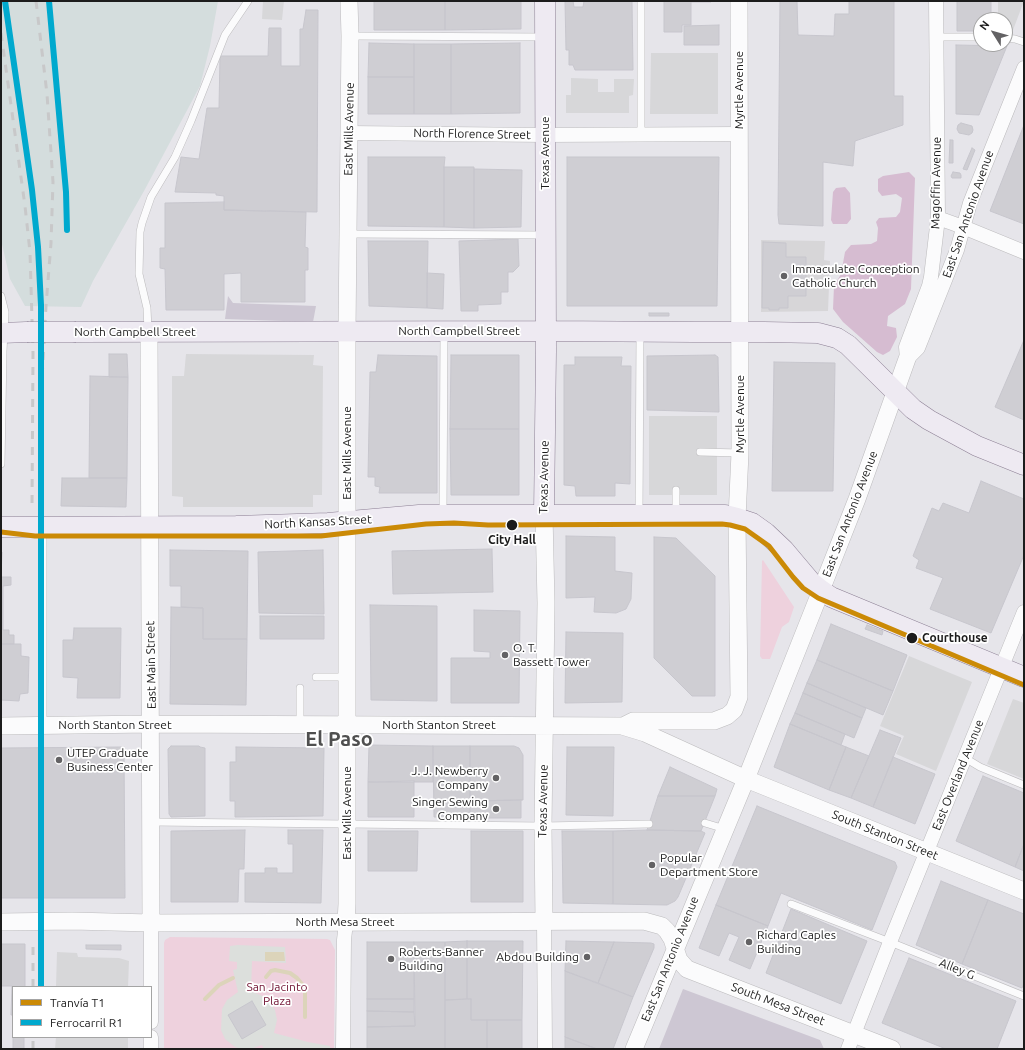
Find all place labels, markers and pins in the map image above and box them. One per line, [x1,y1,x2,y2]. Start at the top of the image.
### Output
place label: Immaculate Conception Catholic Church [792,262,920,290]
marker: Immaculate Conception Catholic Church [779,271,789,281]
marker: City Hall [505,518,519,532]
place label: City Hall [488,533,536,547]
marker: Courthouse [905,631,919,645]
place label: Courthouse [922,631,988,645]
place label: O. T. Bassett Tower [513,641,590,669]
marker: O. T. Bassett Tower [500,650,510,660]
place label: UTEP Graduate Business Center [67,746,153,774]
marker: UTEP Graduate Business Center [54,755,64,765]
place label: J. J. Newberry Company [412,764,488,792]
marker: J. J. Newberry Company [491,773,501,783]
place label: Singer Sewing Company [412,795,488,823]
marker: Singer Sewing Company [491,804,501,814]
place label: Popular Department Store [660,851,758,879]
marker: Popular Department Store [647,860,657,870]
place label: Richard Caples Building [757,928,836,956]
marker: Richard Caples Building [744,937,754,947]
place label: Roberts-Banner Building [399,945,484,973]
place label: Abdou Building [496,950,579,964]
marker: Abdou Building [582,952,592,962]
marker: Roberts-Banner Building [386,954,396,964]

